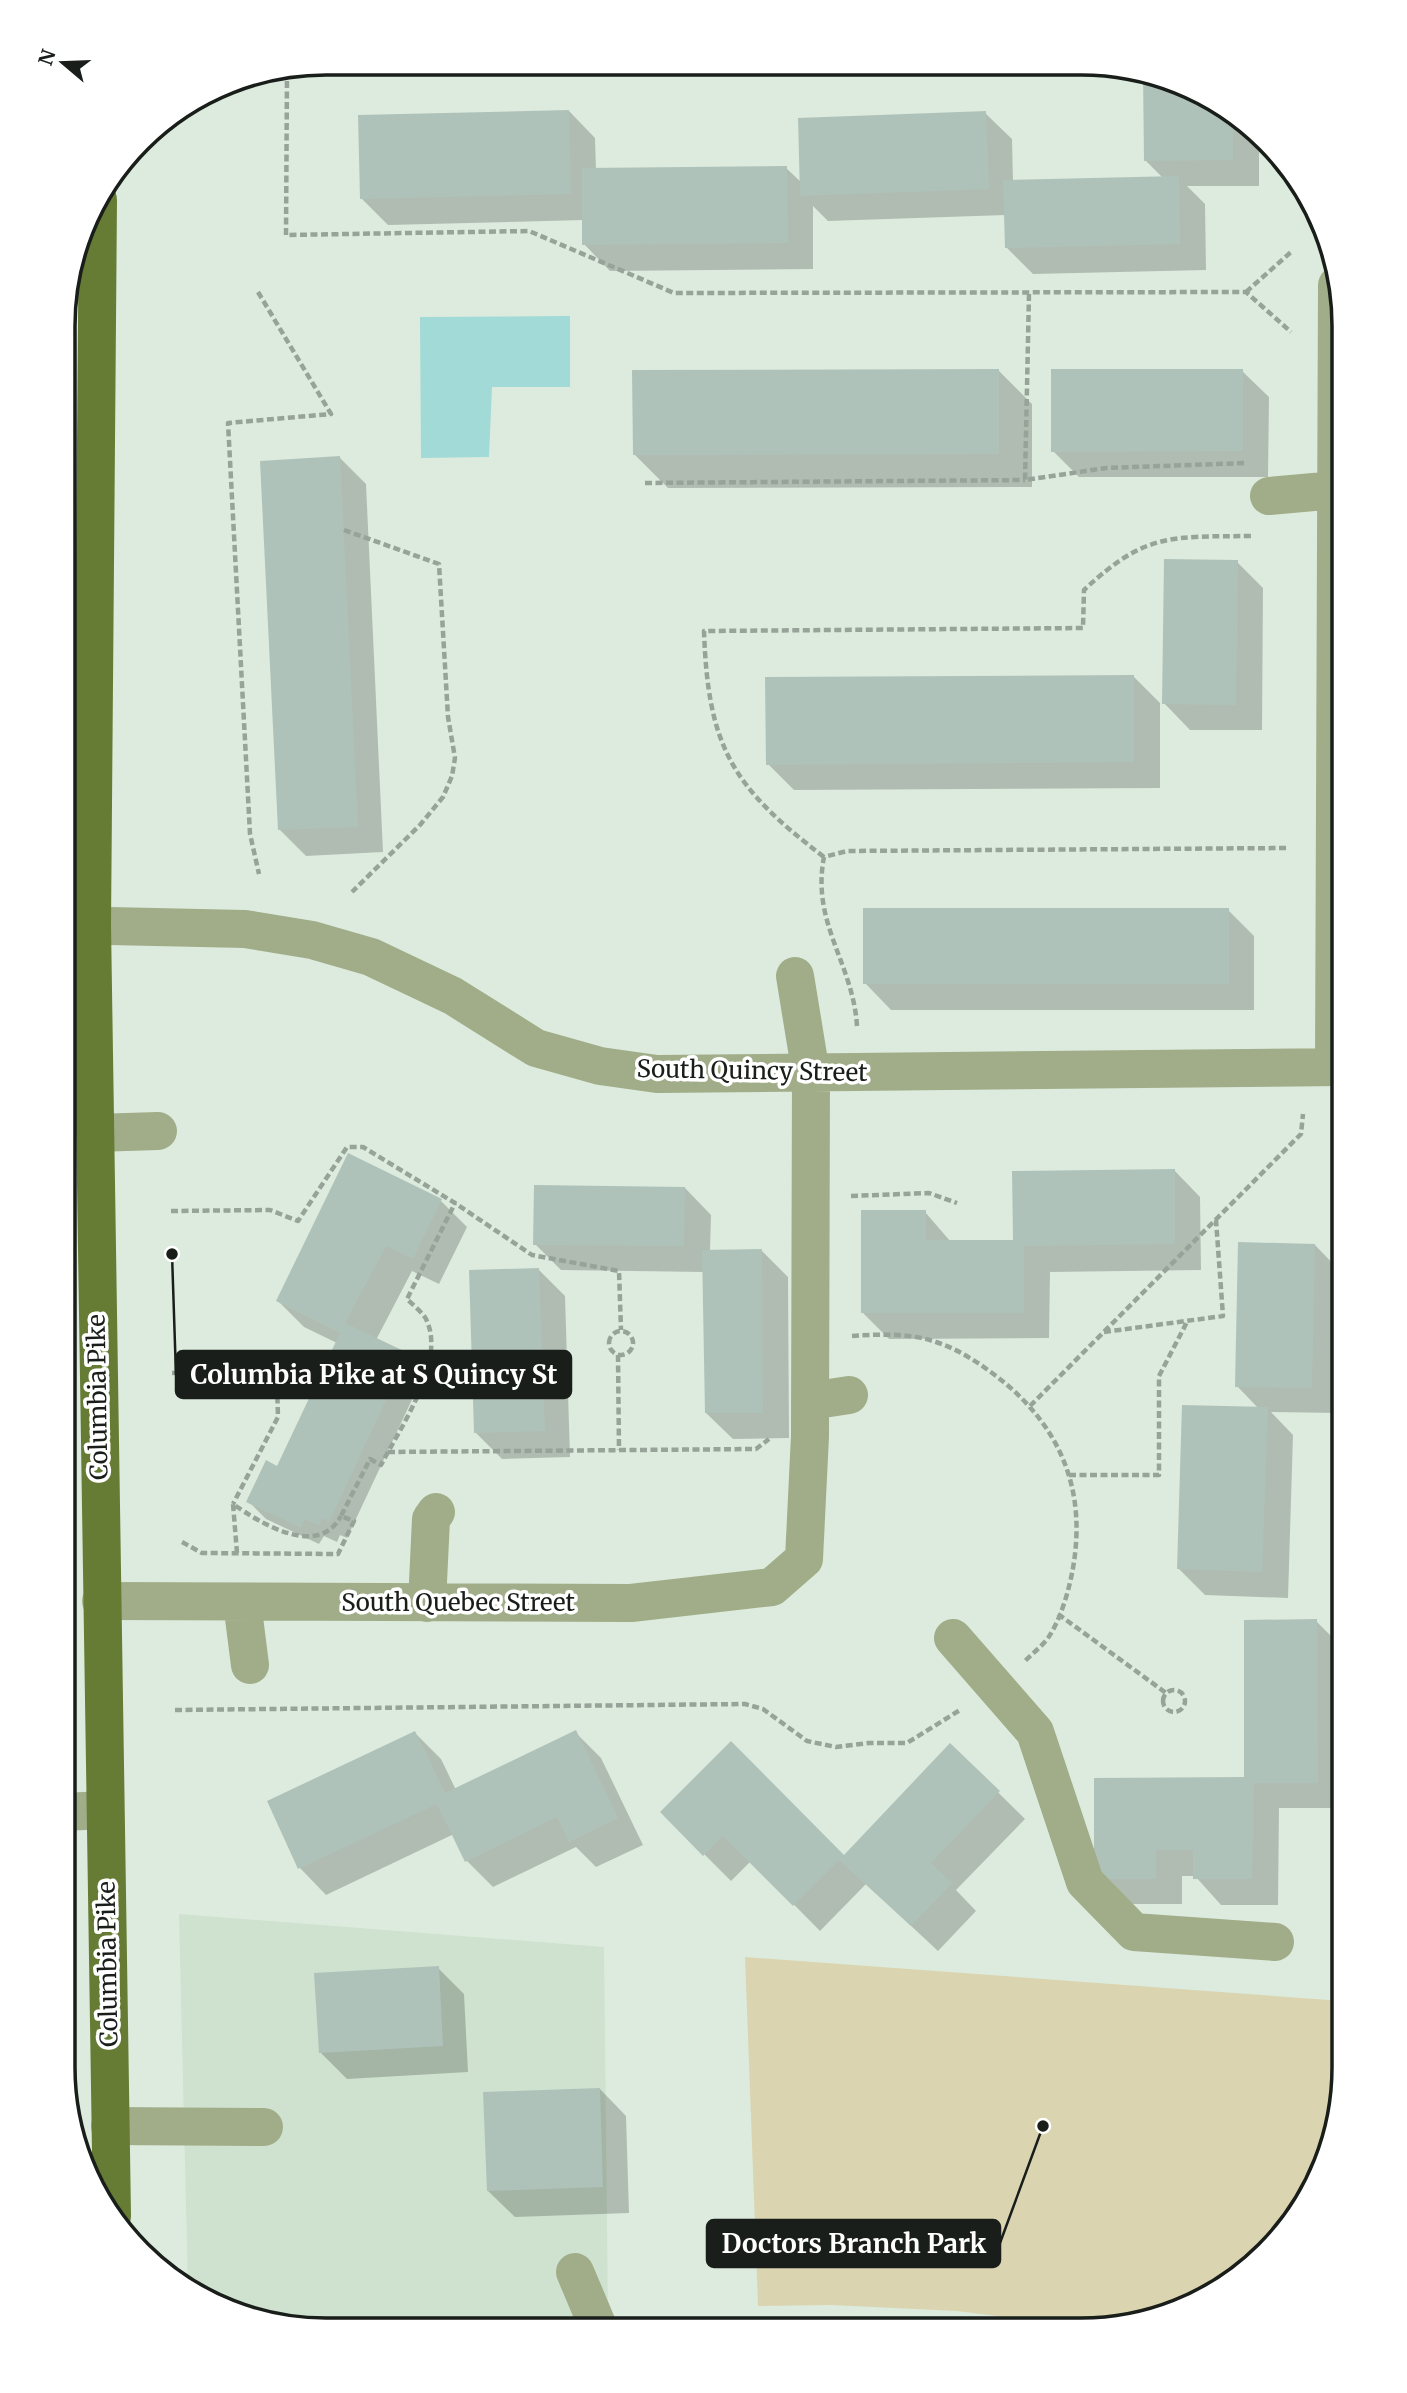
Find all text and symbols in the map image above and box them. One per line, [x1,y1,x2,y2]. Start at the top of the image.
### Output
north arrow [28,28,98,98]
text: N [33,46,61,68]
street label: South Quincy Street [636,1053,868,1088]
street label: Columbia Pike [81,1314,114,1480]
callout: Columbia Pike at S Quincy St [176,1351,571,1398]
text: Columbia Pike at S Quincy St [190,1358,558,1391]
street label: South Quebec Street [341,1587,575,1618]
street label: Columbia Pike [91,1881,124,2047]
callout: Doctors Branch Park [707,2220,1000,2267]
text: Doctors Branch Park [722,2227,987,2260]

